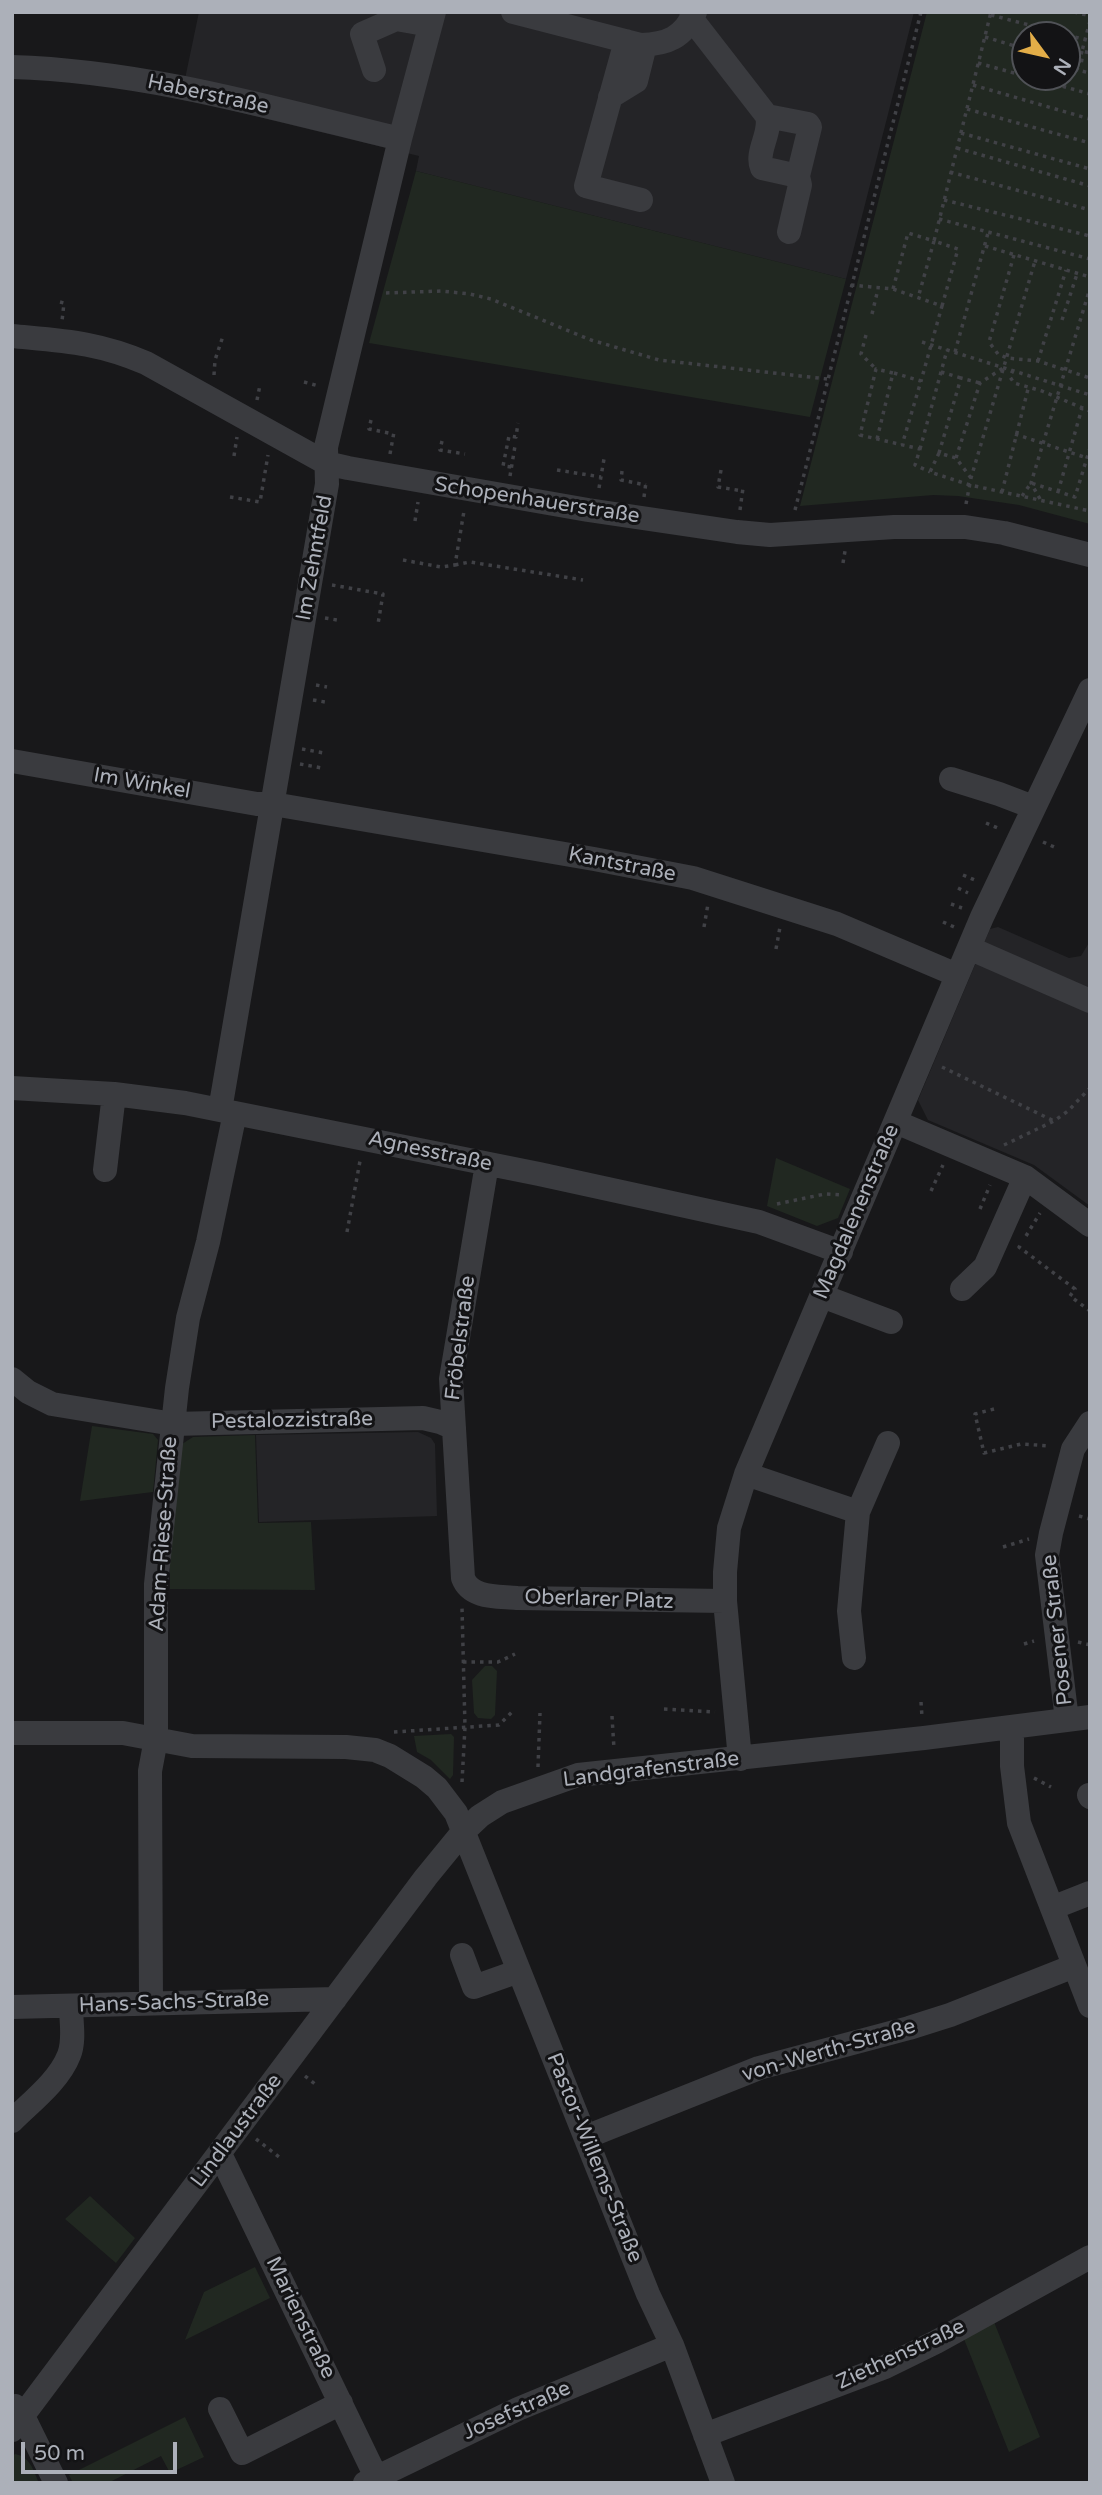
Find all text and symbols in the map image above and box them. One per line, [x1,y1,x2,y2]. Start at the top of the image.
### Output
north arrow [1011,21,1081,91]
text: N [1049,54,1075,79]
street label: Haberstraße [145,70,271,120]
street label: Schopenhauerstraße [433,472,641,530]
street label: Im Zehntfeld [292,493,338,623]
street label: Im Winkel [92,763,192,805]
street label: Kantstraße [566,842,678,888]
street label: Magdalenenstraße [809,1121,905,1303]
street label: Agnesstraße [366,1127,494,1177]
street label: Fröbelstraße [441,1274,481,1402]
street label: Pestalozzistraße [211,1407,373,1435]
street label: Adam-Riese-Straße [145,1436,183,1632]
street label: Posener Straße [1038,1553,1078,1707]
street label: Oberlarer Platz [524,1585,674,1615]
street label: Landgrafenstraße [561,1747,741,1793]
street label: Hans-Sachs-Straße [78,1987,270,2019]
street label: von-Werth-Straße [739,2014,919,2088]
street label: Pastor-Willems-Straße [540,2050,648,2266]
street label: Lindlaustraße [186,2069,288,2193]
street label: Marienstraße [260,2253,340,2383]
street label: Ziethenstraße [833,2314,969,2396]
street label: Josefstraße [459,2376,575,2446]
scale bar [24,2428,180,2472]
text: 50 m [34,2441,85,2466]

